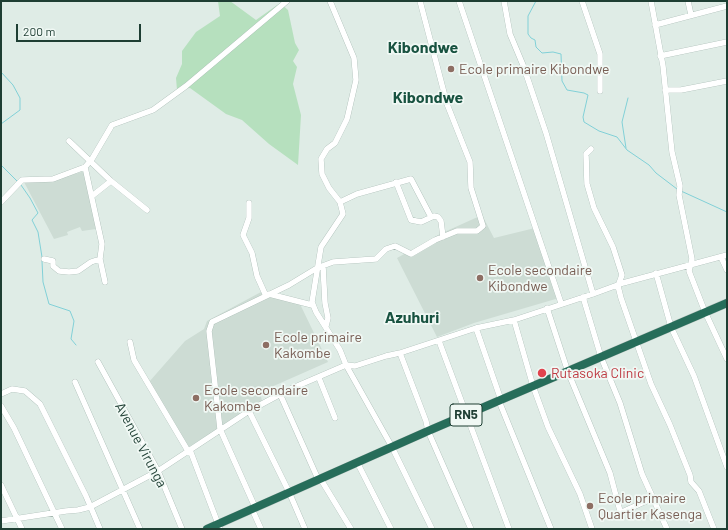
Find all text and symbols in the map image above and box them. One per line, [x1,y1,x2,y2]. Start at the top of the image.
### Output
scale bar [18,16,143,42]
text: 200 m [23,24,55,38]
district label: Kibondwe [388,38,458,58]
place label: Ecole primaire Kibondwe [459,61,610,77]
marker: Ecole primaire Kibondwe [446,64,456,74]
district label: Kibondwe [393,88,463,108]
place label: Ecole secondaire Kibondwe [488,262,592,294]
marker: Ecole secondaire Kibondwe [475,273,485,283]
district label: Azuhuri [385,308,439,328]
place label: Ecole primaire Kakombe [274,329,362,362]
marker: Ecole primaire Kakombe [261,340,271,350]
place label: Rutasoka Clinic [551,365,644,381]
marker: Rutasoka Clinic [536,367,548,379]
place label: Ecole secondaire Kakombe [204,382,308,414]
marker: Ecole secondaire Kakombe [191,393,201,403]
street label: Avenue Virunga [112,400,170,490]
road number: RN5 [450,404,482,426]
place label: Ecole primaire Quartier Kasenga [598,490,702,522]
marker: Ecole primaire Quartier Kasenga [585,501,595,511]

